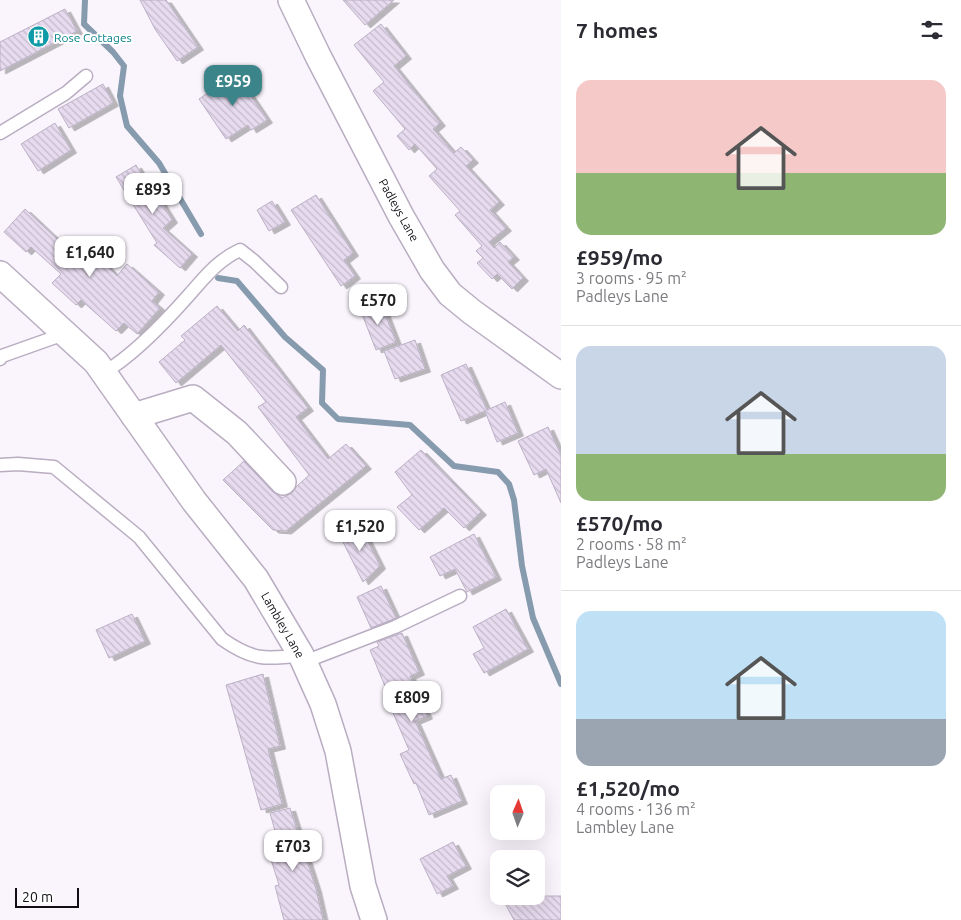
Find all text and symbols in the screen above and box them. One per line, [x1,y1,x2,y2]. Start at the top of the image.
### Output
icon: filters [918,16,946,44]
text: 7 homes [576,18,658,42]
building icon: Rose Cottages [26,25,50,49]
place label: Rose Cottages [54,31,132,44]
pin: £959 [203,64,263,107]
text: £959 [215,72,251,90]
icon: home [716,113,806,203]
pin: £893 [123,172,183,215]
street label: Padleys Lane [376,176,422,244]
text: £893 [135,180,171,198]
pin: £1,640 [49,236,131,278]
text: £1,640 [65,243,115,261]
text: £959/mo [576,245,663,269]
text: 3 rooms · 95 m² [576,269,687,287]
pin: £570 [348,284,408,326]
text: Padleys Lane [576,287,669,305]
text: £570 [360,291,396,309]
icon: home [716,378,806,468]
pin: £1,520 [319,510,401,552]
text: £570/mo [576,511,663,535]
text: £1,520 [335,517,385,535]
text: 2 rooms · 58 m² [576,535,687,553]
text: Padleys Lane [576,553,669,571]
street label: Lambley Lane [259,590,307,660]
icon: home [716,643,806,733]
pin: £809 [382,680,442,723]
text: £809 [394,688,430,706]
text: £1,520/mo [576,776,680,800]
north arrow [490,785,545,840]
map controls [490,785,545,905]
text: 4 rooms · 136 m² [576,800,696,818]
text: Lambley Lane [576,818,674,836]
pin: £703 [263,830,323,872]
text: £703 [275,837,311,855]
button: layers [490,850,545,905]
scale bar [15,885,79,908]
text: 20 m [22,889,53,905]

